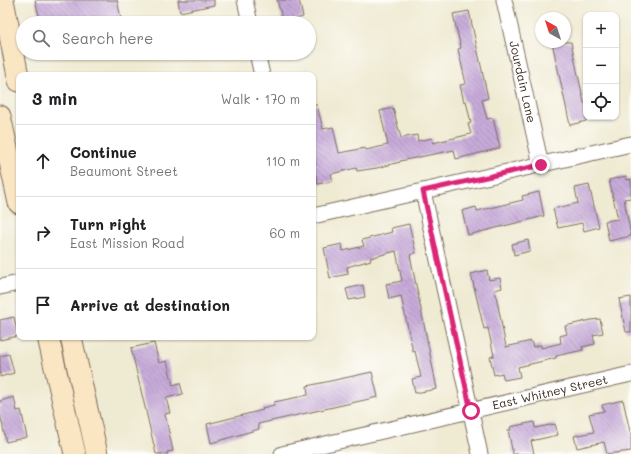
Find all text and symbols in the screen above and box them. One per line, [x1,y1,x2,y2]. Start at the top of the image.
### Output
north arrow [535,12,571,48]
map controls [583,12,619,120]
button: + [583,12,619,48]
search box [16,16,316,60]
icon: search [30,27,52,49]
text: Search here [62,28,153,48]
street label: Jourdain Lane [506,39,540,124]
button: − [583,48,619,84]
button: locate [583,84,619,120]
text: 3 min [32,87,77,109]
text: Walk · 170 m [221,90,300,107]
text: Continue [70,142,137,162]
icon: ahead [32,150,54,172]
text: 110 m [266,152,300,169]
route end [532,156,550,174]
text: Beaumont Street [70,162,178,179]
text: Turn right [70,214,147,234]
icon: right [32,222,54,244]
text: 60 m [270,224,300,241]
text: East Mission Road [70,234,184,251]
icon: arrive [32,294,54,316]
text: Arrive at destination [70,295,230,315]
street label: East Whitney Street [490,371,609,413]
route start [462,402,480,420]

